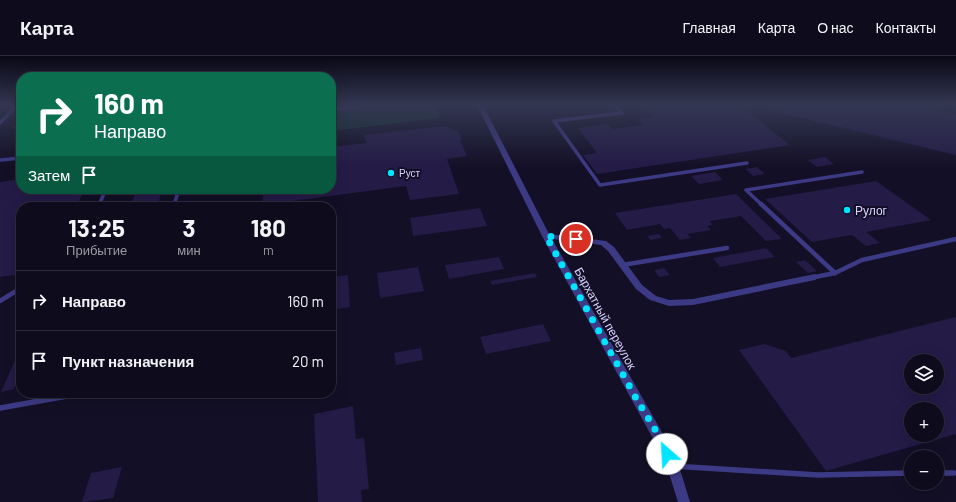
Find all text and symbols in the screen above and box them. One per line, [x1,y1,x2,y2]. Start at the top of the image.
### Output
text: Карта [20,16,74,39]
text: Главная [683,19,736,36]
text: Карта [758,19,795,36]
text: О нас [817,19,854,36]
text: Контакты [876,19,936,36]
text: 160 m [94,86,164,120]
icon: right [28,88,80,140]
text: Направо [94,120,166,142]
icon: arrive [78,164,100,186]
text: Затем [28,166,70,184]
place label: Руст [399,167,421,179]
marker: Руст [386,168,396,178]
place label: Рулог [855,203,888,218]
marker: Рулог [842,205,852,215]
text: 13:25 [68,213,125,242]
text: 3 [182,213,195,242]
text: 180 [251,213,286,242]
pin [559,222,593,256]
icon: arrive [565,228,587,250]
text: Прибытие [66,242,127,258]
text: мин [177,242,201,258]
text: m [263,242,274,258]
street label: Бархатный переулок [571,265,640,373]
icon: right [28,290,50,312]
text: Направо [62,292,126,310]
text: 160 m [287,292,324,310]
icon: arrive [28,350,50,372]
text: Пункт назначения [62,352,194,370]
text: 20 m [292,352,324,370]
map controls [904,354,944,490]
button: layers [904,354,944,394]
button: + [904,402,944,442]
position arrow [646,433,688,475]
button: − [904,450,944,490]

